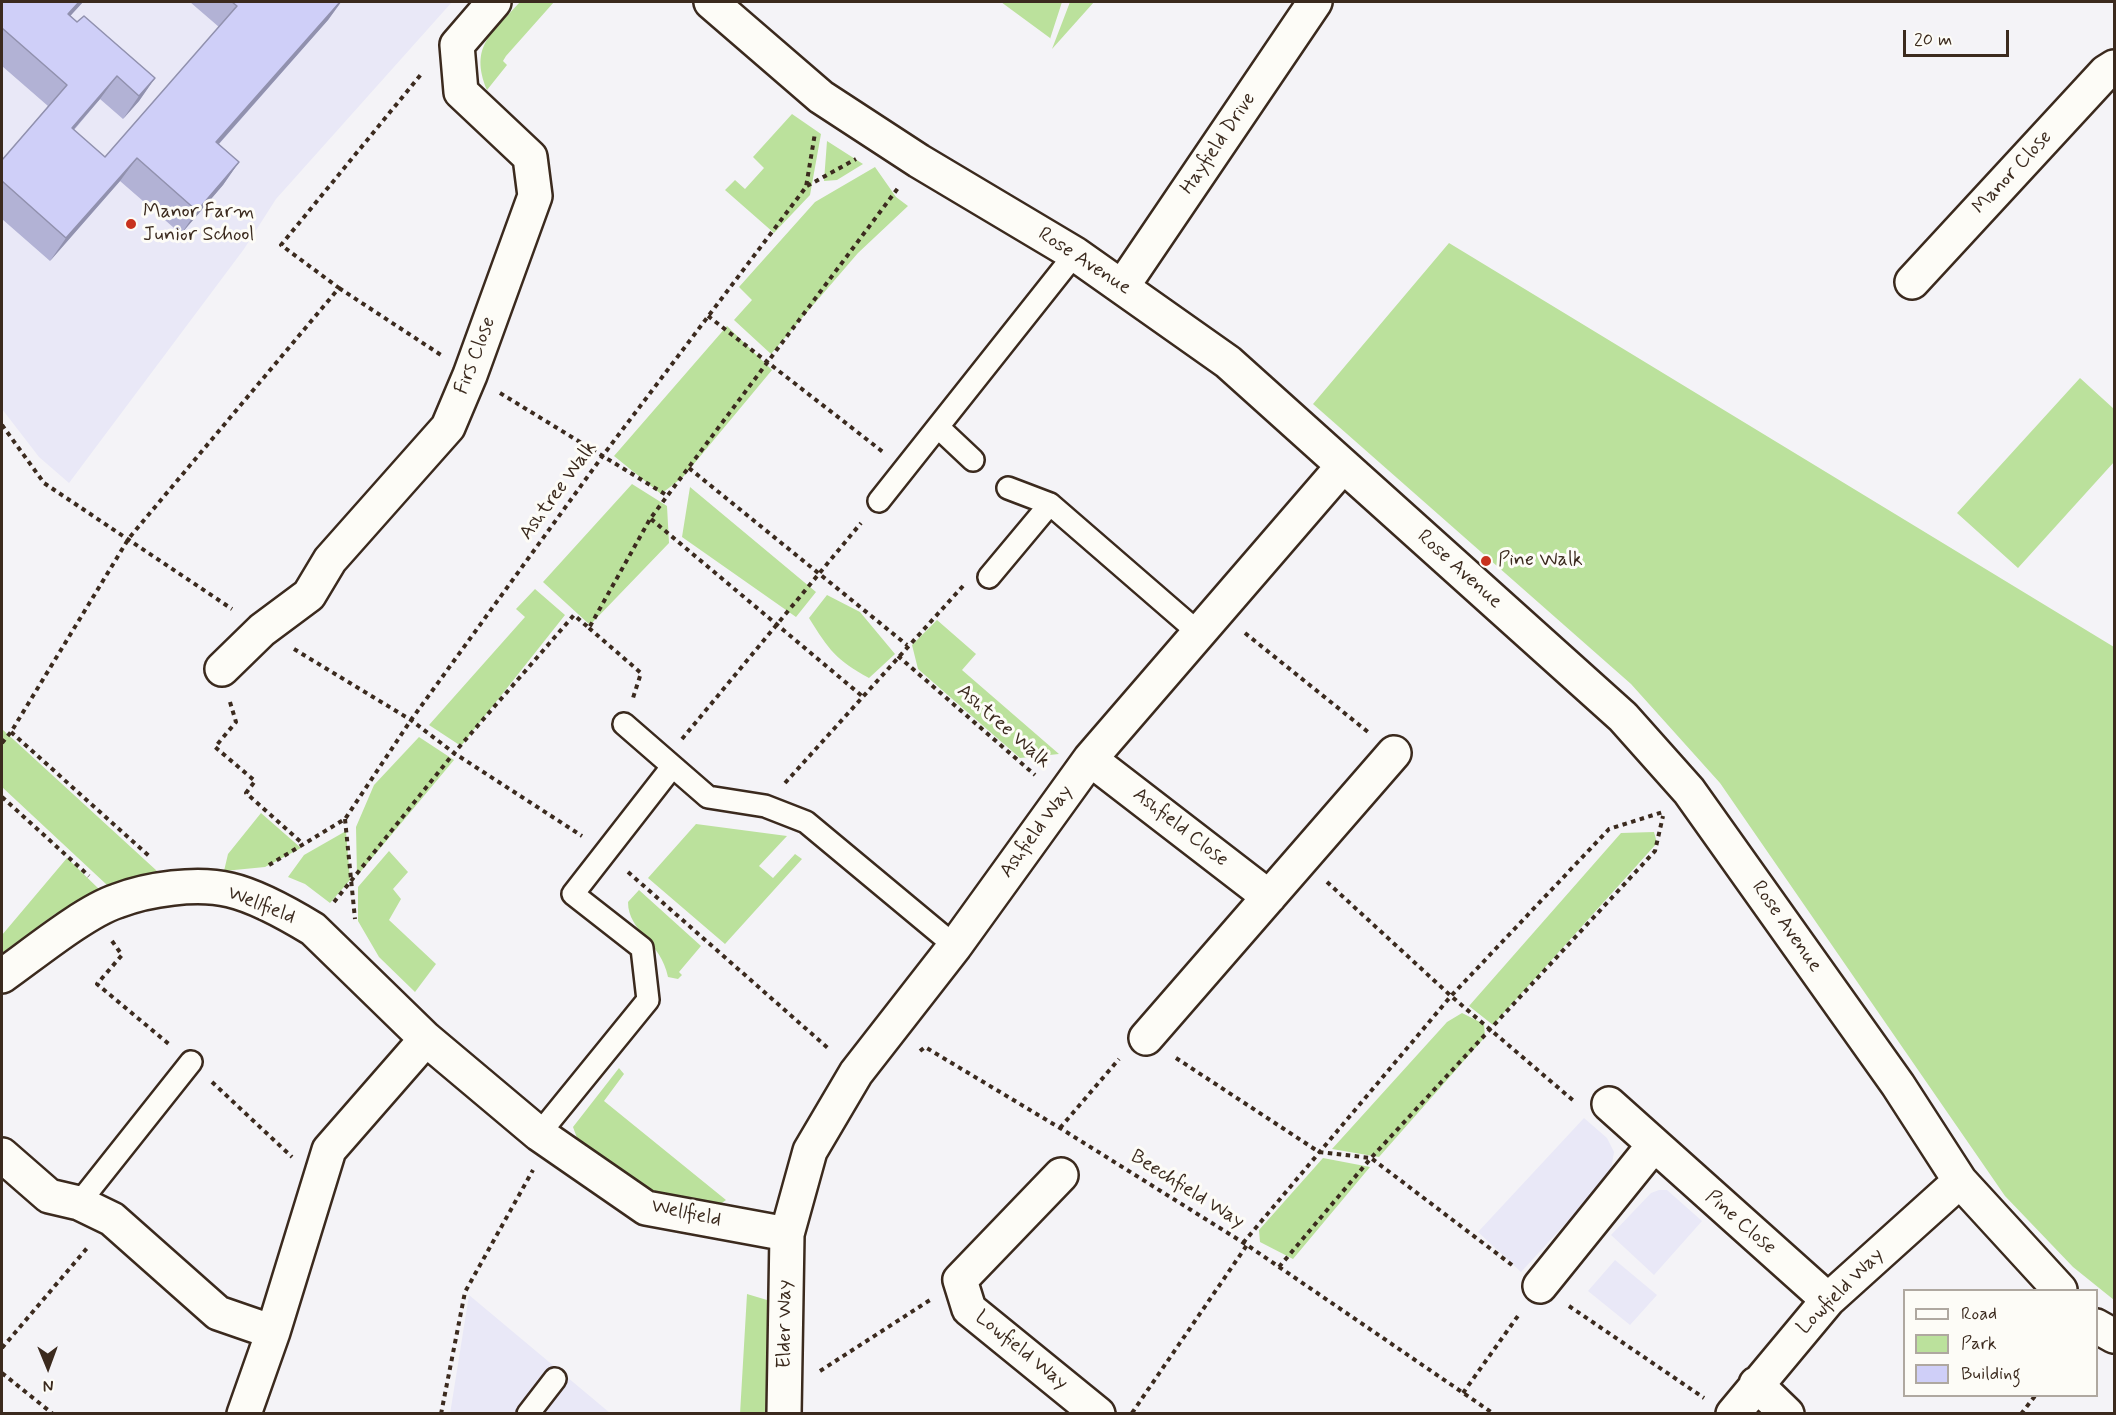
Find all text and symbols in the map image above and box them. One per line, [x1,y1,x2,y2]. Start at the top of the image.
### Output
scale bar [1906,18,2012,56]
text: 20 m [1914,28,1952,52]
street label: Hayfield Drive [1176,89,1262,199]
street label: Manor Close [1968,126,2058,220]
place label: Manor Farm Junior School [143,201,254,248]
marker: Manor Farm Junior School [124,217,138,231]
street label: Rose Avenue [1033,223,1135,301]
street label: Firs Close [450,314,502,398]
street label: Ashtree Walk [515,437,603,545]
street label: Rose Avenue [1412,526,1506,614]
place label: Pine Walk [1498,549,1583,573]
marker: Pine Walk [1479,554,1493,568]
street label: Ashtree Walk [951,680,1055,774]
street label: Ashfield Way [995,781,1079,883]
street label: Ashfield Close [1128,783,1232,873]
street label: Rose Avenue [1746,877,1826,977]
street label: Wellfield [224,882,298,930]
street label: Beechfield Way [1126,1145,1248,1235]
street label: Pine Close [1700,1186,1780,1260]
street label: Wellfield [649,1195,723,1233]
street label: Lowfield Way [1793,1244,1889,1340]
street label: Elder Way [774,1279,798,1369]
legend [1903,1289,2098,1397]
text: Road [1961,1302,1997,1326]
street label: Lowfield Way [970,1306,1072,1396]
text: Park [1961,1332,1997,1356]
north arrow [18,1337,78,1397]
text: Building [1961,1362,2021,1386]
text: N [43,1375,54,1396]

